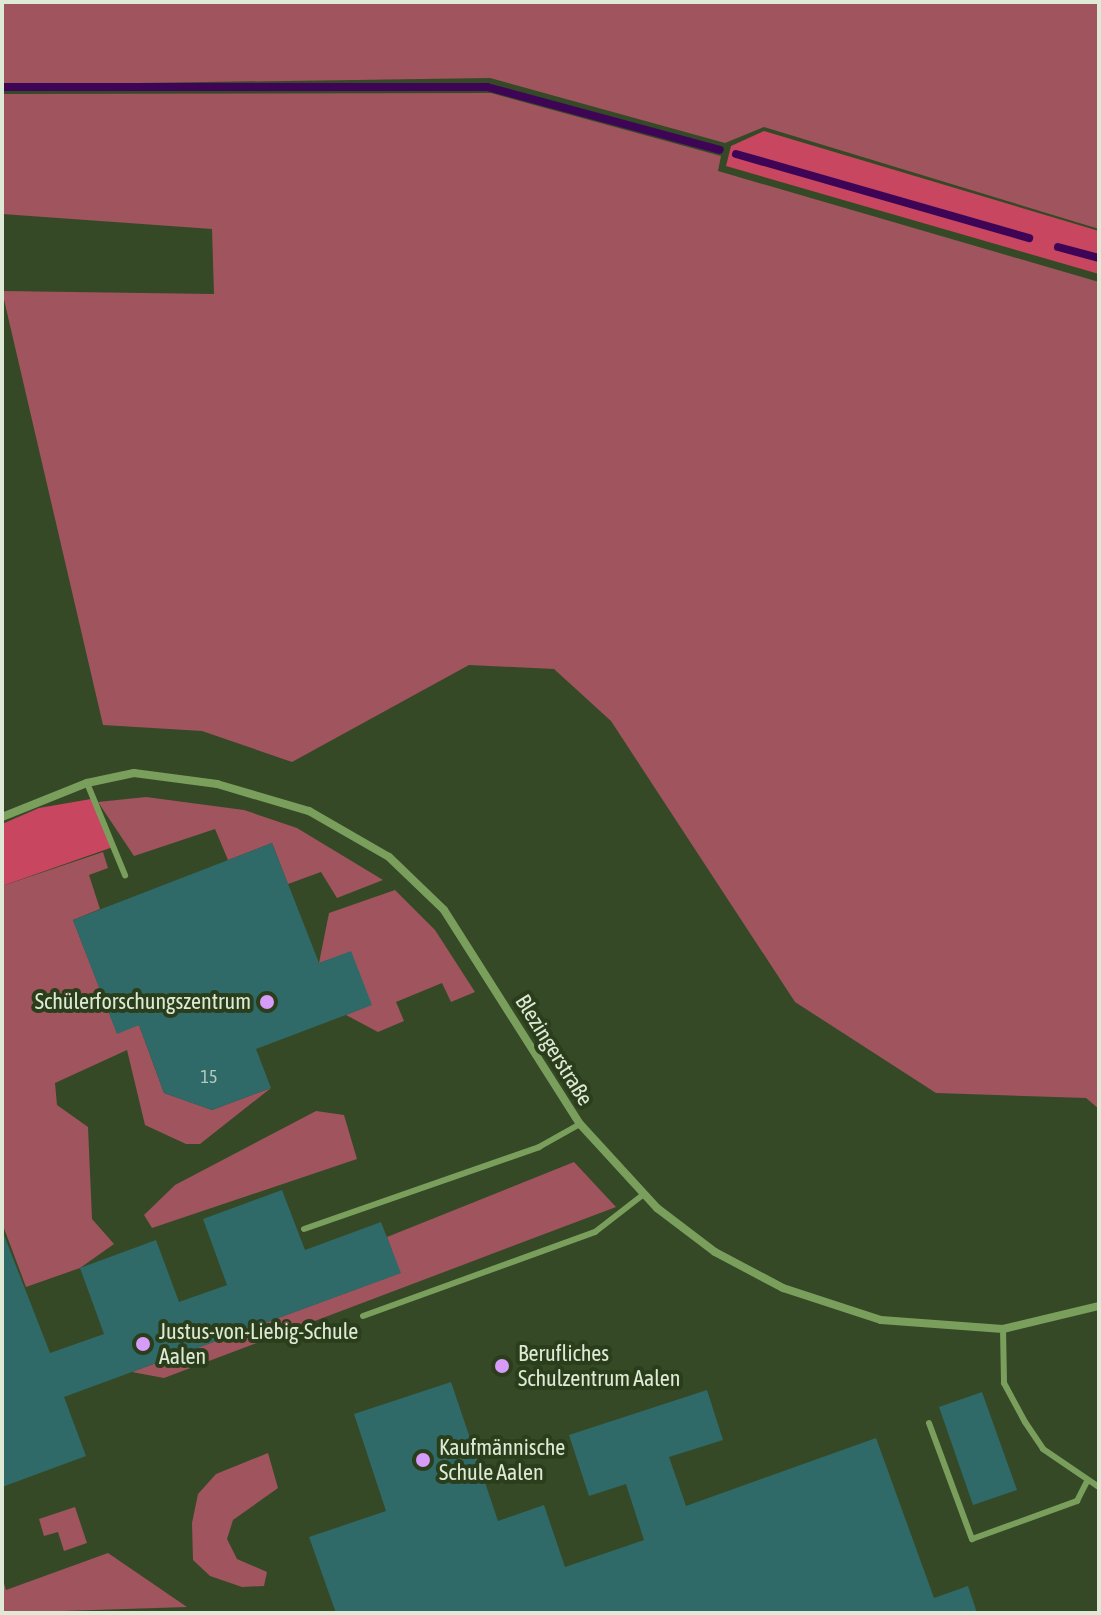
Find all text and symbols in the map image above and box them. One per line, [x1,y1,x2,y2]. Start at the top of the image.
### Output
place label: Schülerforschungszentrum [35,989,251,1015]
street label: Blezingerstraße [509,990,599,1110]
marker: Schülerforschungszentrum [258,993,276,1011]
house number: 15 [201,1066,217,1088]
place label: Justus-von-Liebig-Schule Aalen [159,1318,358,1370]
marker: Justus-von-Liebig-Schule Aalen [134,1335,152,1353]
place label: Berufliches Schulzentrum Aalen [518,1340,680,1392]
marker: Berufliches Schulzentrum Aalen [493,1357,511,1375]
place label: Kaufmännische Schule Aalen [439,1434,565,1486]
marker: Kaufmännische Schule Aalen [414,1451,432,1469]

